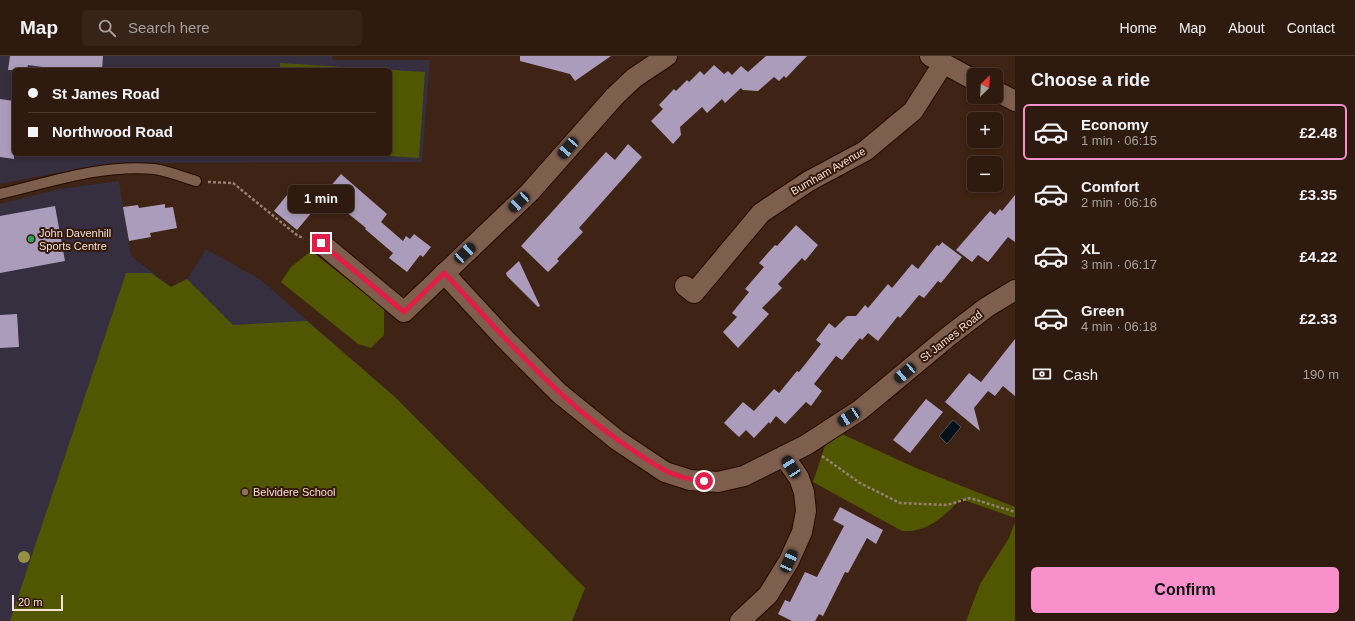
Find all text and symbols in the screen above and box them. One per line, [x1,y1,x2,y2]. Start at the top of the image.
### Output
search box [82,10,362,46]
text: Map [20,17,58,38]
icon: search [96,17,118,39]
text: Search here [128,19,210,36]
text: Home [1120,20,1157,36]
text: Map [1179,20,1206,36]
text: About [1228,20,1265,36]
text: Contact [1287,20,1335,36]
north arrow [967,68,1003,104]
map controls [967,68,1003,192]
text: Choose a ride [1031,70,1150,90]
text: St James Road [52,85,160,102]
button: + [967,112,1003,148]
icon: car [1033,114,1069,150]
text: Economy [1081,116,1149,133]
text: Northwood Road [52,123,173,140]
text: £2.48 [1299,124,1337,141]
text: 1 min · 06:15 [1081,133,1157,148]
car [556,135,580,161]
street label: Burnham Avenue [789,145,867,197]
button: − [967,156,1003,192]
icon: car [1033,176,1069,212]
text: Comfort [1081,178,1139,195]
callout: 1 min [288,185,354,213]
text: £3.35 [1299,186,1337,203]
car [506,189,532,215]
text: 1 min [304,191,338,206]
text: 2 min · 06:16 [1081,195,1157,210]
place label: John Davenhill Sports Centre [39,227,111,252]
marker: John Davenhill Sports Centre [26,234,36,244]
route end [312,234,330,252]
icon: car [1033,238,1069,274]
car [452,240,478,266]
text: XL [1081,240,1100,257]
text: £4.22 [1299,248,1337,265]
text: 3 min · 06:17 [1081,257,1157,272]
icon: car [1033,300,1069,336]
text: Green [1081,302,1124,319]
street label: St James Road [918,308,984,364]
text: £2.33 [1299,310,1337,327]
text: 4 min · 06:18 [1081,319,1157,334]
car [892,361,918,385]
icon: cash [1031,363,1053,385]
text: Cash [1063,366,1098,383]
text: 190 m [1303,367,1339,382]
car [836,405,862,429]
car [779,454,803,480]
route start [695,472,713,490]
place label: Belvidere School [253,486,336,498]
marker: Belvidere School [240,487,250,497]
car [779,548,799,574]
button: Confirm [1031,567,1339,613]
scale bar [12,593,63,612]
text: 20 m [18,596,42,608]

